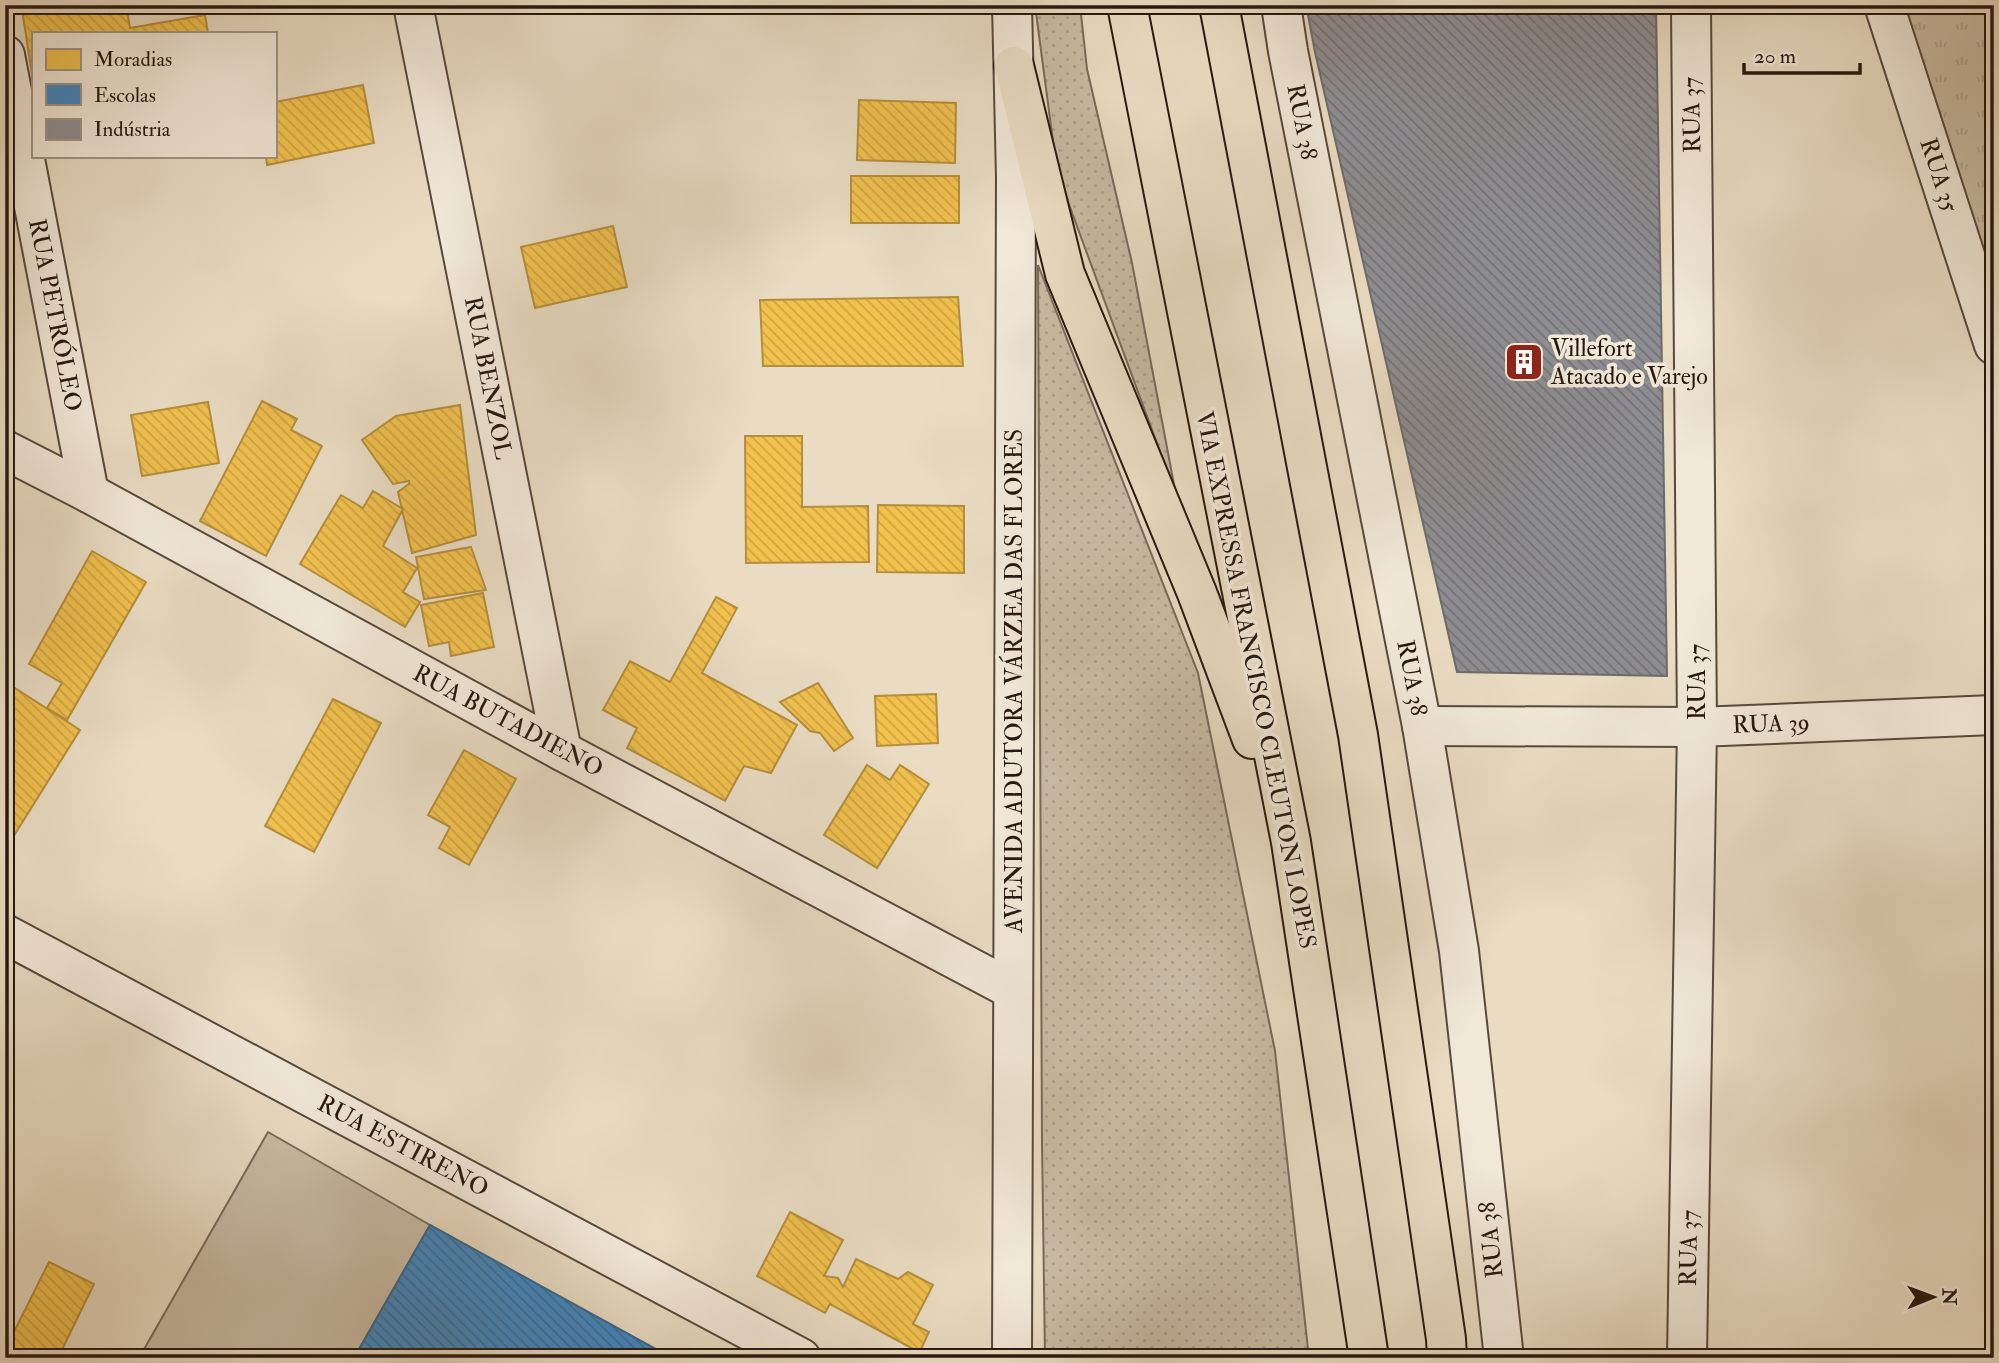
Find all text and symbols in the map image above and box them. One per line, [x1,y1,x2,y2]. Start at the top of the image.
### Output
legend [32,32,276,158]
scale bar [1744,32,1859,76]
text: 20 m [1754,43,1796,70]
text: Moradias [94,46,172,73]
street label: RUA 37 [1676,76,1708,154]
street label: RUA 38 [1279,81,1325,163]
text: Escolas [94,82,156,109]
text: Indústria [94,116,171,143]
street label: RUA 35 [1913,134,1966,216]
street label: RUA PETRÓLEO [21,216,90,414]
street label: RUA BENZOL [457,294,519,463]
place label: Villefort Atacado e Varejo [1550,333,1708,392]
building icon: Villefort Atacado e Varejo [1503,341,1545,383]
street label: VIA EXPRESSA FRANCISCO CLEUTON LOPES [1189,409,1323,951]
street label: AVENIDA ADUTORA VÁRZEA DAS FLORES [998,429,1030,934]
street label: RUA 38 [1389,637,1435,719]
street label: RUA 37 [1682,644,1713,720]
street label: RUA BUTADIENO [407,658,609,784]
street label: RUA 39 [1732,707,1810,741]
street label: RUA ESTIRENO [312,1088,494,1204]
street label: RUA 38 [1472,1200,1510,1280]
street label: RUA 37 [1673,1209,1705,1287]
north arrow [1898,1262,1968,1332]
text: N [1937,1287,1961,1306]

